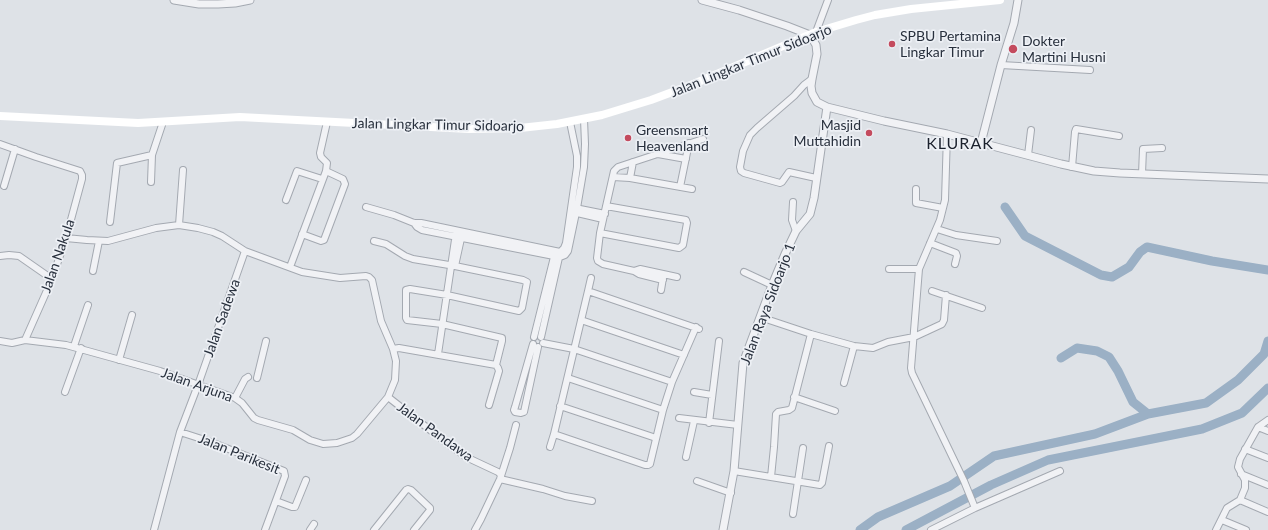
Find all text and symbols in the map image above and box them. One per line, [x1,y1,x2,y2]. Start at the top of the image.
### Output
street label: Jalan Lingkar Timur Sidoarjo [668,21,834,101]
place label: SPBU Pertamina Lingkar Timur [900,28,1001,60]
place label: Dokter Martini Husni [1022,33,1106,66]
marker: SPBU Pertamina Lingkar Timur [887,39,897,49]
marker: Dokter Martini Husni [1007,43,1019,55]
street label: Jalan Lingkar Timur Sidoarjo [352,115,524,135]
place label: Masjid Muttahidin [794,117,861,150]
place label: Greensmart Heavenland [636,122,709,154]
marker: Masjid Muttahidin [864,128,874,138]
marker: Greensmart Heavenland [623,133,633,143]
district label: KLURAK [926,134,994,154]
street label: Jalan Nakula [38,217,78,295]
street label: Jalan Raya Sidoarjo 1 [737,241,799,367]
street label: Jalan Sadewa [200,277,244,359]
street label: Jalan Arjuna [159,364,235,406]
street label: Jalan Pandawa [394,399,476,465]
street label: Jalan Parikesit [196,430,282,478]

